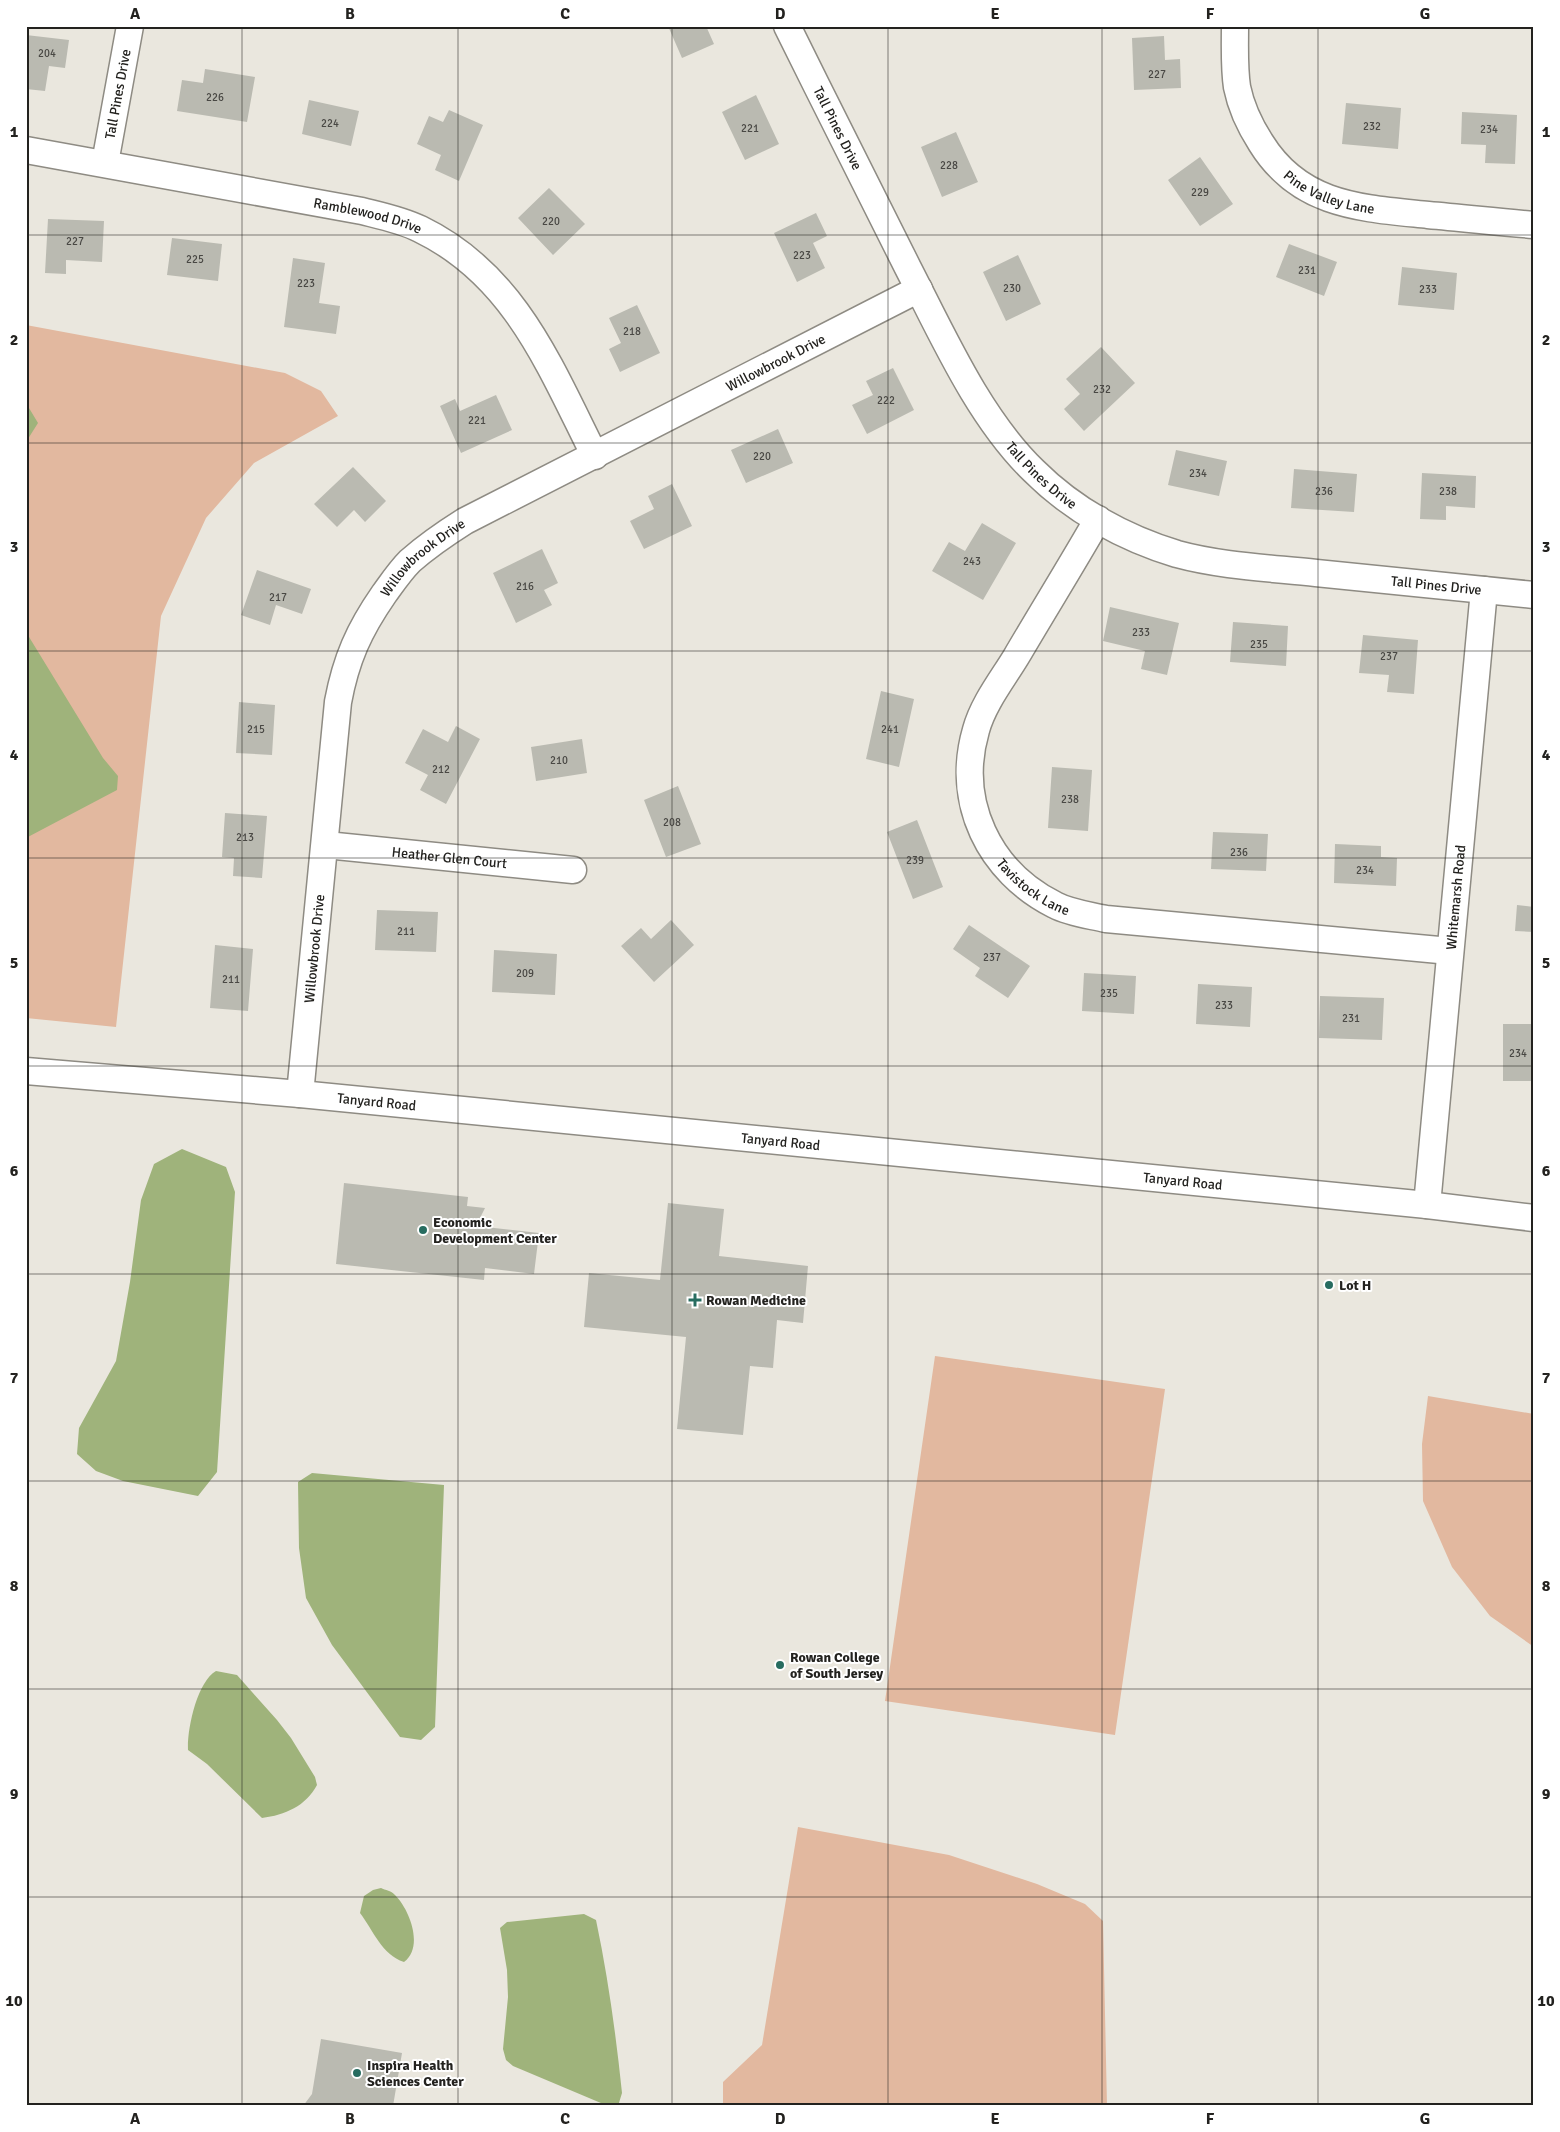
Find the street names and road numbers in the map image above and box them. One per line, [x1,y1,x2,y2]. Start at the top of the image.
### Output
street label: Tall Pines Drive [101,48,134,140]
street label: Tall Pines Drive [810,83,866,173]
street label: Pine Valley Lane [1280,166,1376,217]
street label: Ramblewood Drive [312,194,425,237]
street label: Willowbrook Drive [723,330,828,395]
street label: Tall Pines Drive [1002,438,1080,512]
street label: Willowbrook Drive [377,515,468,600]
street label: Tall Pines Drive [1390,572,1482,598]
street label: Heather Glen Court [391,843,508,872]
street label: Whitemarsh Road [1442,844,1469,951]
street label: Tavistock Lane [993,855,1072,919]
street label: Willowbrook Drive [300,893,328,1004]
street label: Tanyard Road [336,1089,417,1114]
street label: Tanyard Road [740,1129,821,1154]
street label: Tanyard Road [1142,1169,1223,1193]

